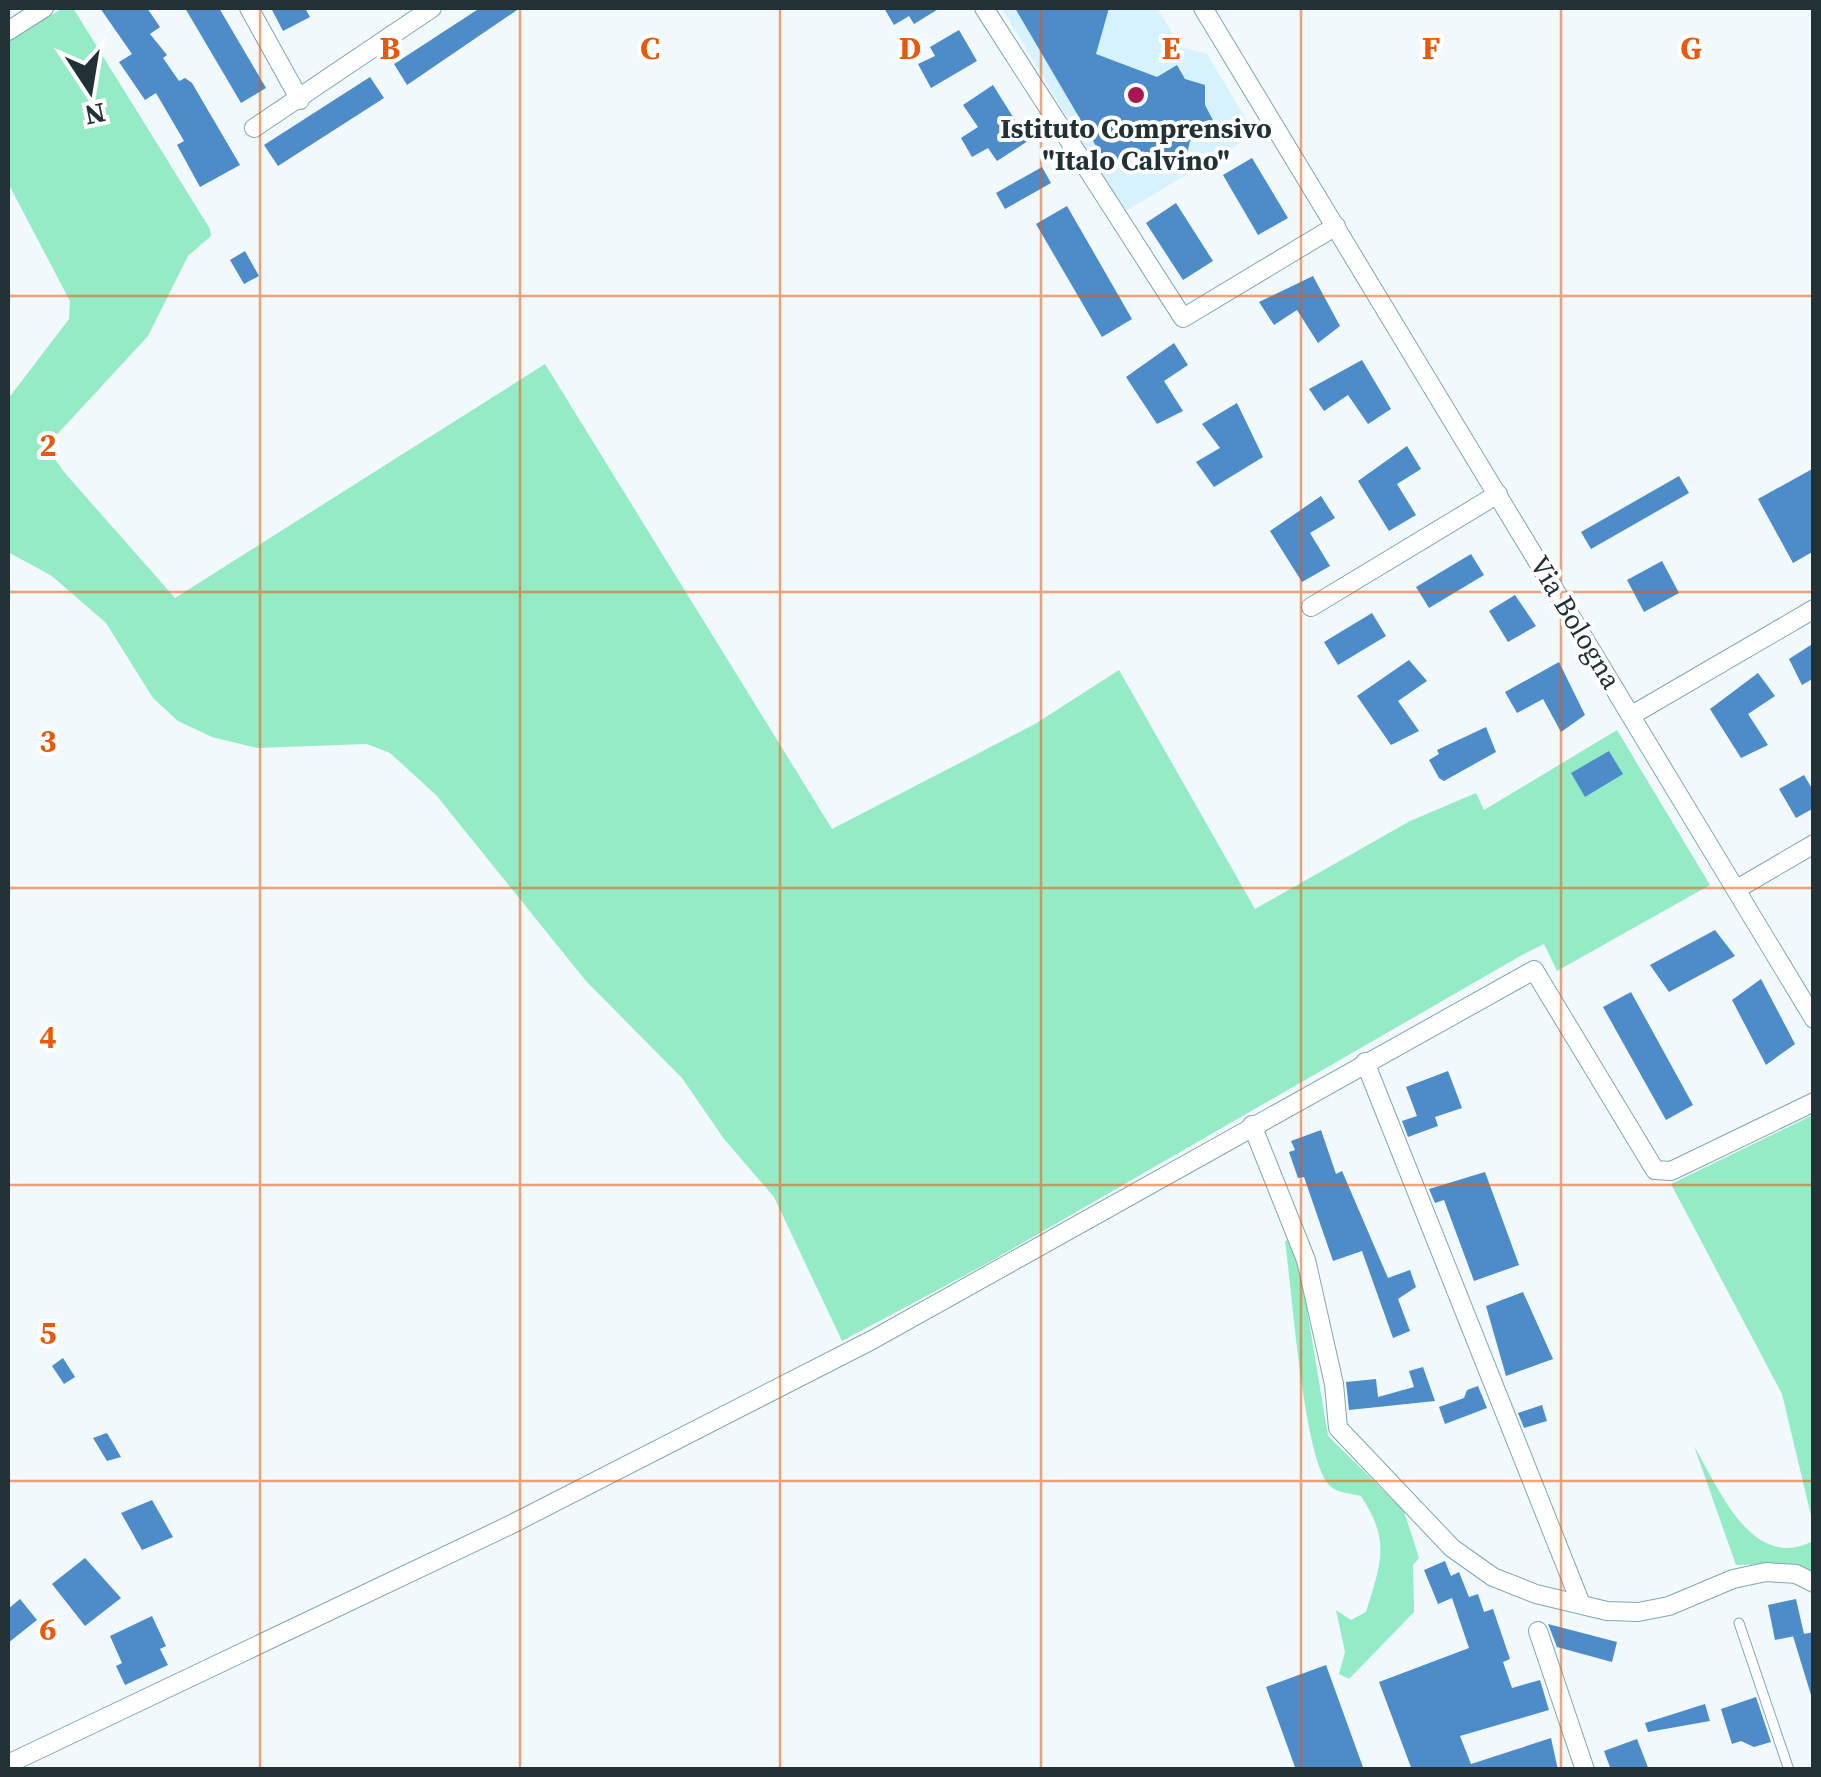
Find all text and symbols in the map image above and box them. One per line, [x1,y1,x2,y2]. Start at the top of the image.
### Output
text: B [380,26,401,70]
text: C [640,26,660,70]
text: D [899,26,921,70]
text: E [1161,26,1181,70]
text: F [1422,26,1440,70]
text: G [1680,26,1702,70]
north arrow [40,40,140,140]
marker: Istituto Comprensivo "Italo Calvino" [1125,84,1147,106]
text: N [81,94,109,135]
place label: Istituto Comprensivo "Italo Calvino" [1000,109,1272,179]
text: 2 [39,423,57,467]
street label: Via Bologna [1521,548,1631,696]
text: 3 [39,719,57,763]
text: 4 [39,1015,57,1059]
text: 5 [39,1311,57,1355]
text: 6 [39,1607,57,1651]

